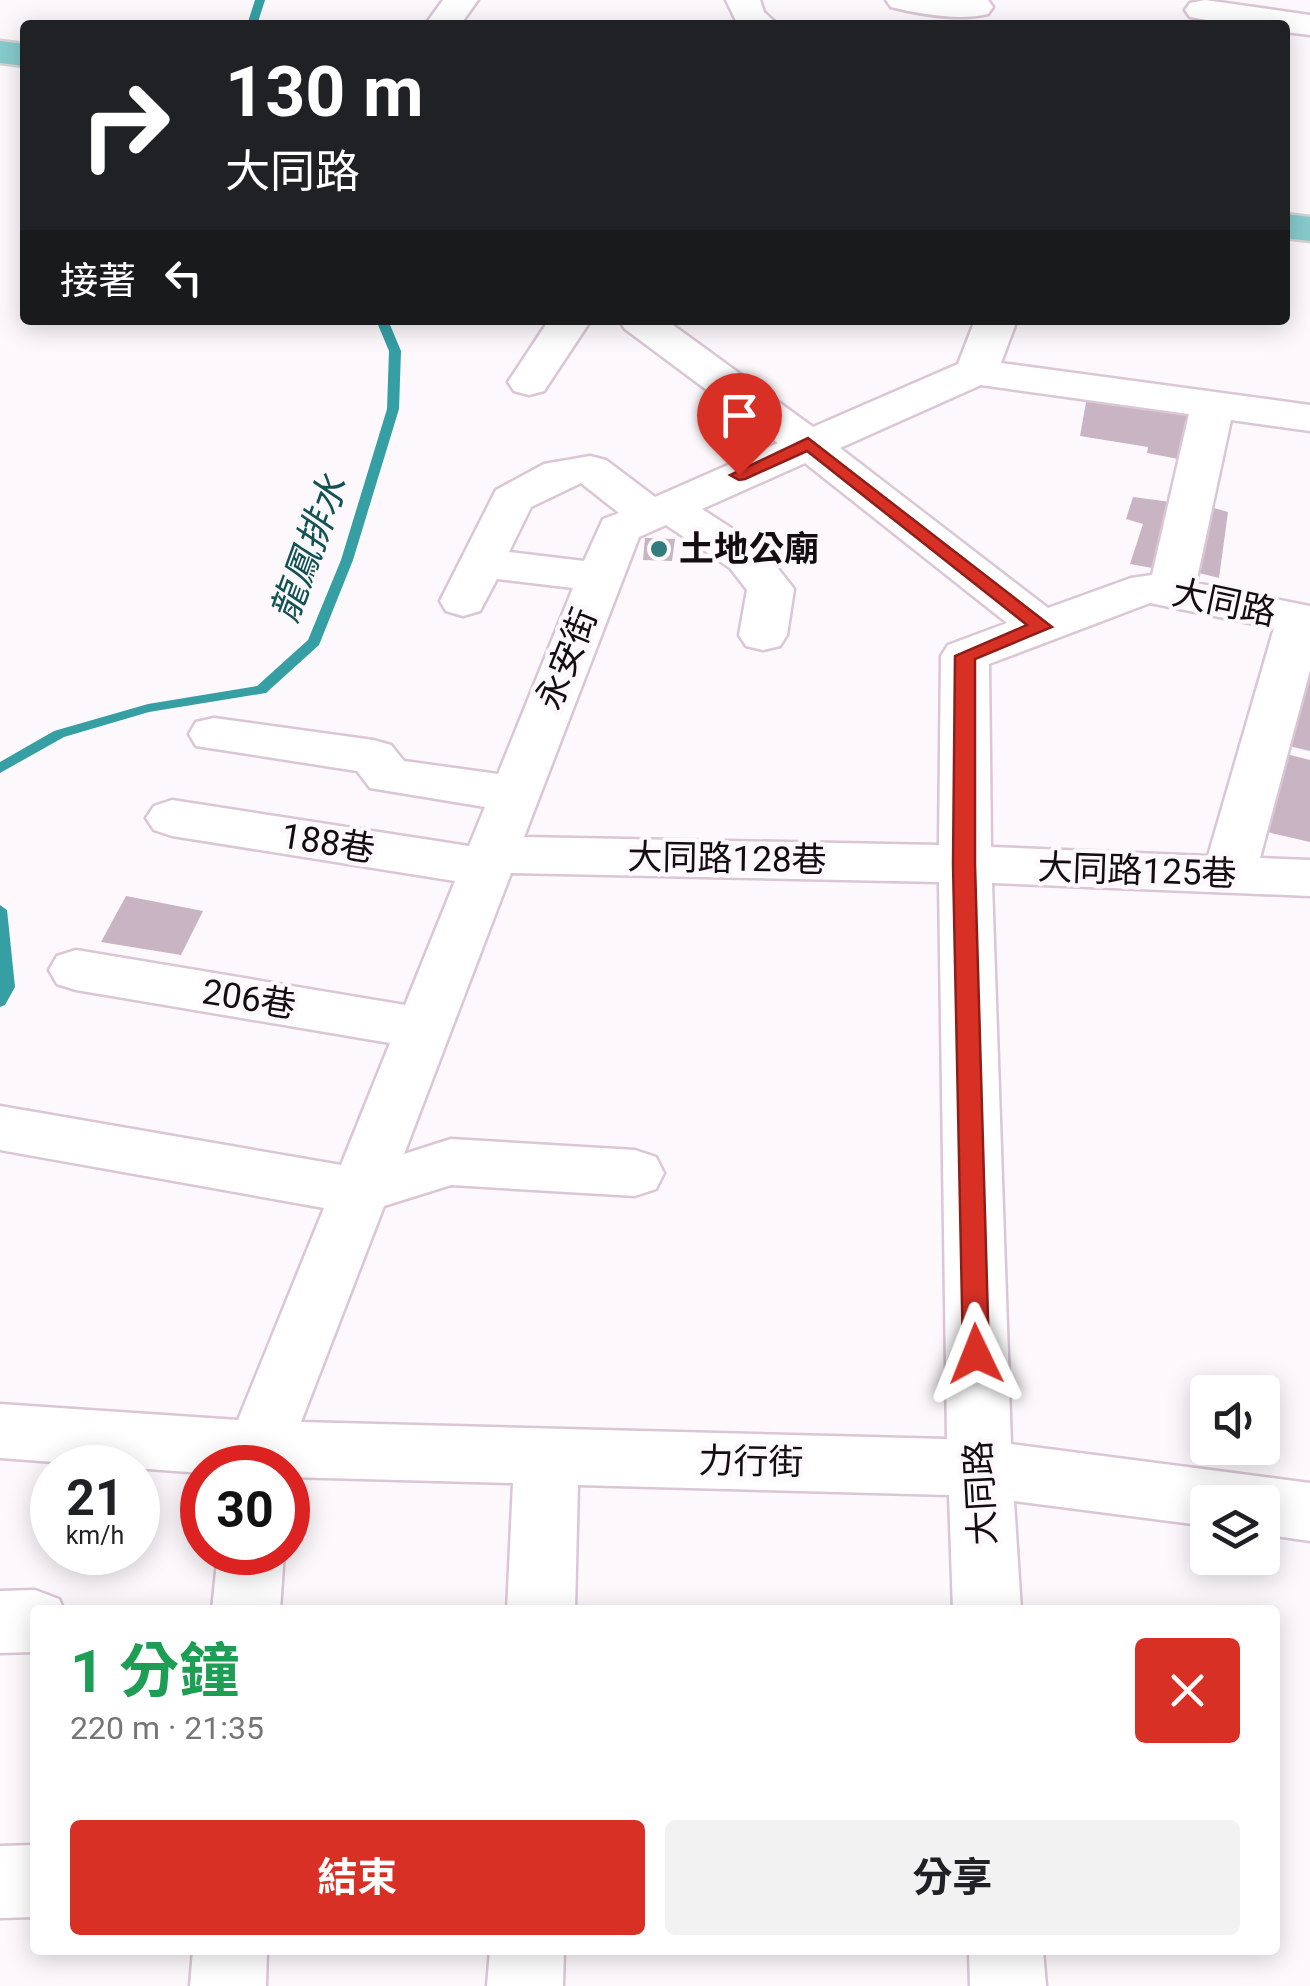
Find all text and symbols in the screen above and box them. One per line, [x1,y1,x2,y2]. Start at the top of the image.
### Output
text: 130 m [225,51,424,133]
icon: right [60,60,190,190]
text: 大同路 [225,145,360,198]
icon: left [156,250,211,305]
text: 接著 [60,259,136,303]
pin [697,373,782,476]
icon: arrive [712,388,767,443]
water label: 龍鳳排水 [262,468,356,628]
place label: 土地公廟 [679,529,819,570]
marker: 土地公廟 [648,538,670,560]
street label: 大同路 [1168,572,1280,634]
street label: 永安街 [528,603,606,715]
street label: 188巷 [278,815,378,871]
street label: 大同路128巷 [627,837,827,881]
street label: 大同路125巷 [1037,847,1237,895]
street label: 206巷 [199,971,299,1027]
position arrow [924,1302,1028,1406]
map controls [1190,1375,1280,1575]
button: sound [1190,1375,1280,1465]
street label: 大同路 [958,1439,1004,1547]
street label: 力行街 [698,1441,804,1483]
speed limit sign: 30 [180,1445,310,1575]
text: 21 [66,1469,124,1527]
button: layers [1190,1485,1280,1575]
text: km/h [66,1521,124,1550]
text: 1 分鐘 [70,1636,239,1707]
button: close [1135,1638,1240,1743]
text: 220 m · 21:35 [70,1709,264,1747]
button: 結束 [70,1820,645,1935]
button: 分享 [665,1820,1240,1935]

